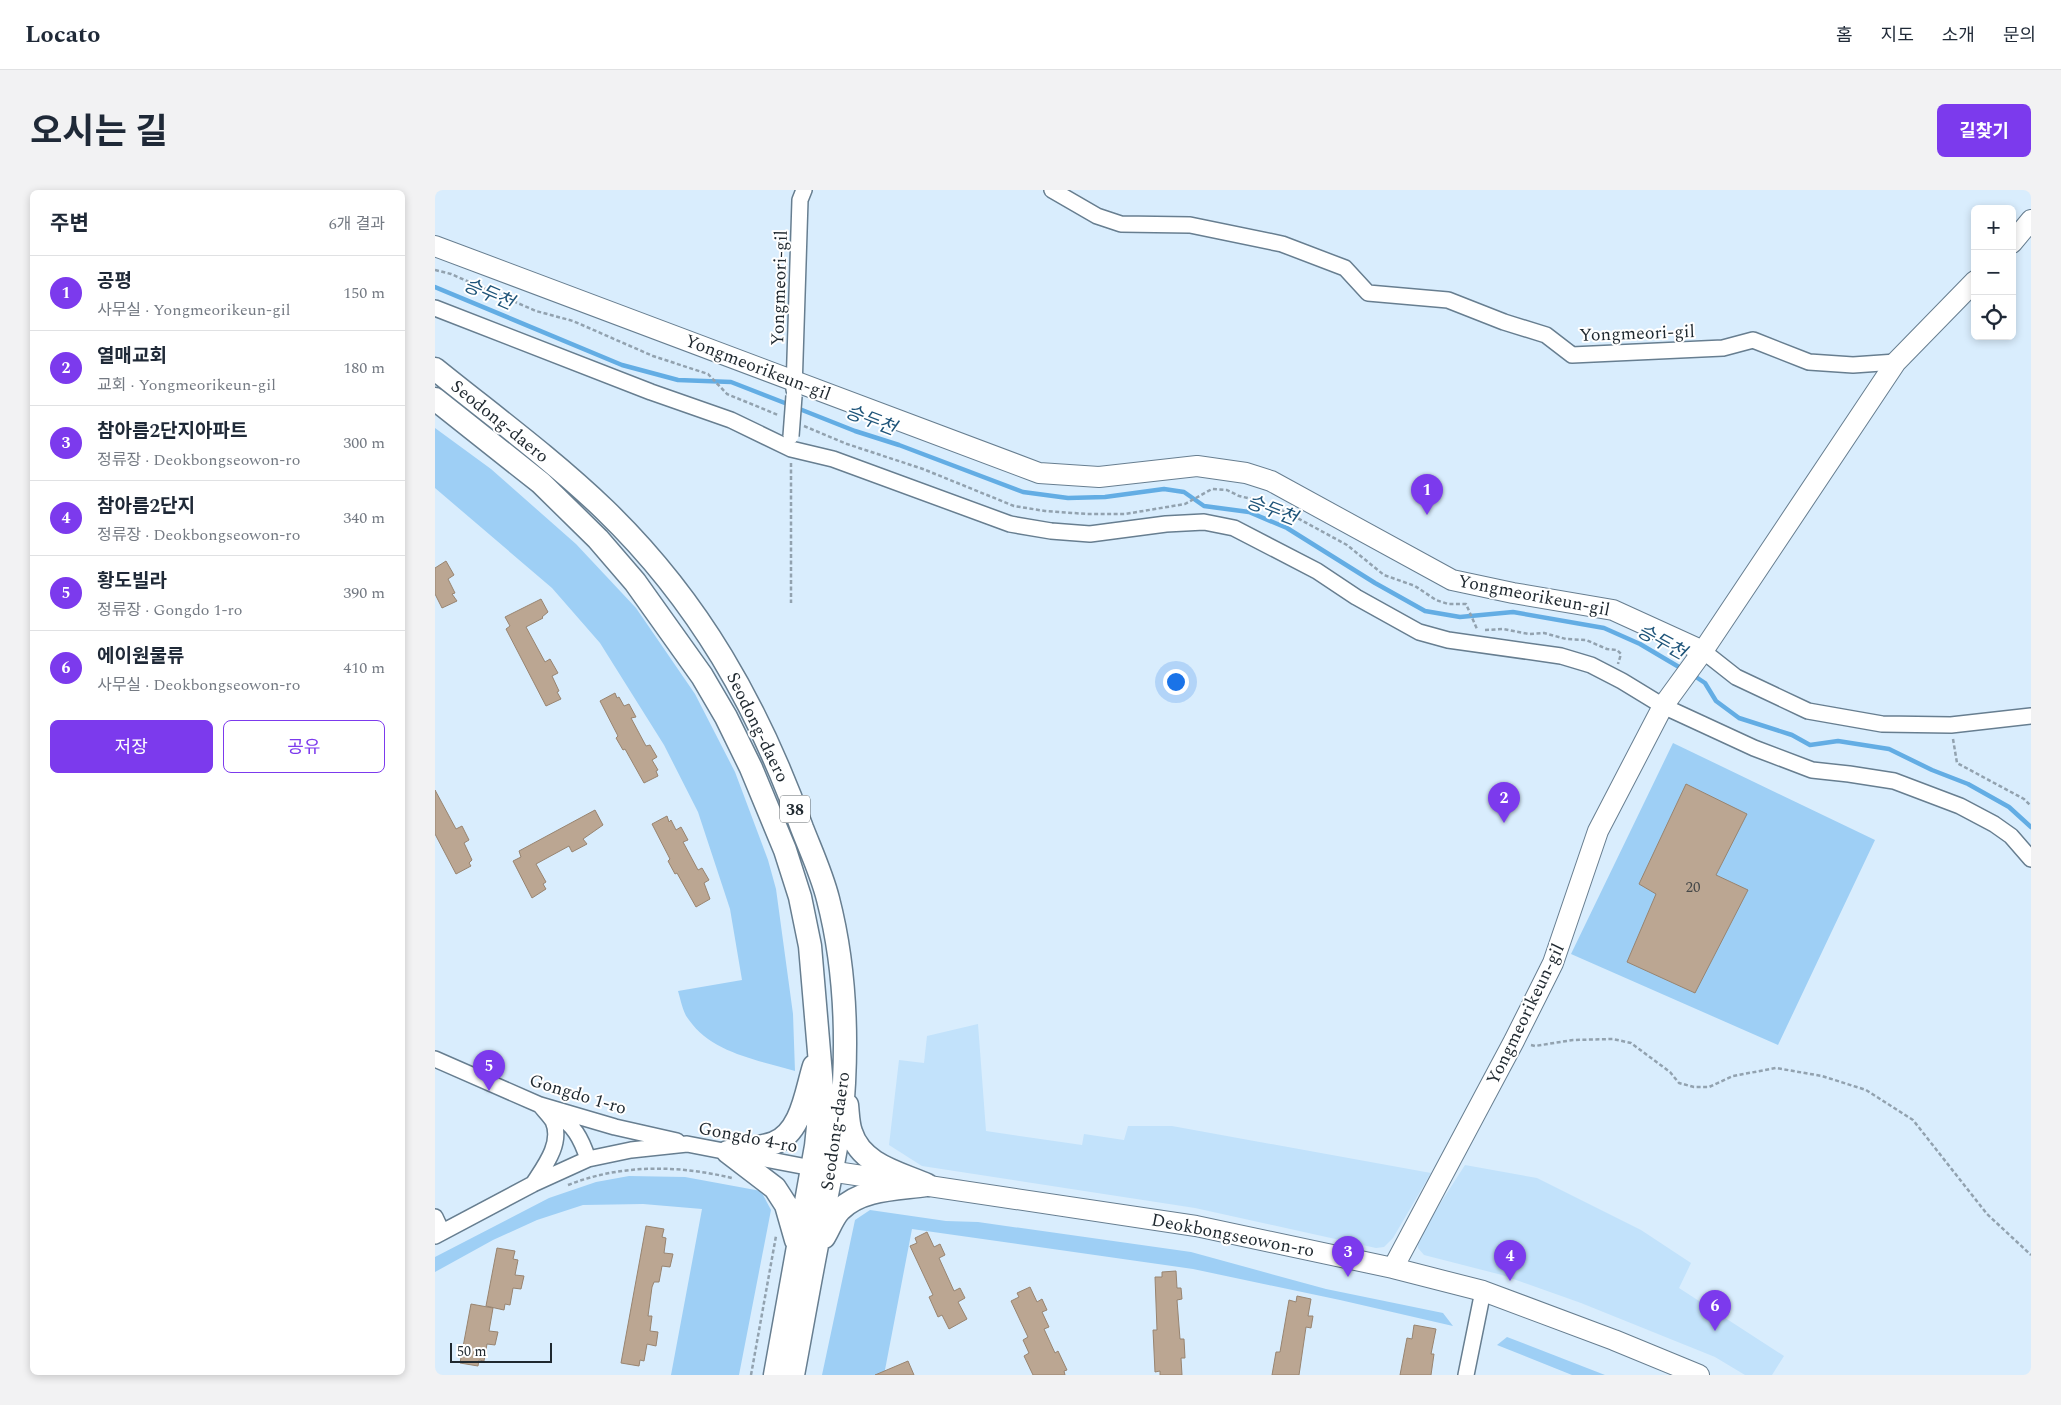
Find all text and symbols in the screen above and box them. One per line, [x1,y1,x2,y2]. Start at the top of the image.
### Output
text: Locato [25,17,100,53]
text: 홈 [1836,22,1853,49]
text: 지도 [1881,22,1914,49]
text: 소개 [1942,22,1975,49]
text: 문의 [2003,22,2036,49]
button: 길찾기 [1937,104,2031,157]
text: 오시는 길 [30,106,168,159]
map controls [1971,205,2016,340]
button: + [1971,205,2016,250]
text: 주변 [50,208,89,240]
text: 6개 결과 [329,212,385,236]
street label: Yongmeori-gil [764,230,795,346]
button: − [1971,250,2016,295]
text: 공평 [97,267,132,296]
water label: 승두천 [459,271,520,319]
text: 1 [62,281,70,305]
text: 150 m [343,281,385,305]
button: locate [1971,295,2016,340]
text: 사무실 · Yongmeorikeun-gil [97,298,291,322]
street label: Yongmeori-gil [1579,318,1695,349]
street label: Yongmeorikeun-gil [681,327,835,408]
text: 열매교회 [97,342,167,371]
text: 2 [62,356,70,380]
text: 180 m [343,356,385,380]
text: 교회 · Yongmeorikeun-gil [97,373,276,397]
street label: Seodong-daero [445,373,555,470]
water label: 승두천 [841,397,902,444]
text: 참아름2단지아파트 [97,417,248,446]
text: 3 [62,431,70,455]
text: 300 m [343,431,385,455]
text: 정류장 · Deokbongseowon-ro [97,448,300,472]
pin: 1 [1411,474,1443,515]
water label: 승두천 [1242,487,1303,534]
text: 참아름2단지 [97,492,195,521]
text: 4 [62,506,70,530]
text: 340 m [343,506,385,530]
text: 정류장 · Deokbongseowon-ro [97,523,300,547]
text: 황도빌라 [97,567,167,596]
street label: Yongmeorikeun-gil [1455,567,1612,623]
text: 5 [62,581,70,605]
text: 390 m [343,581,385,605]
text: 정류장 · Gongdo 1-ro [97,598,242,622]
water label: 승두천 [1631,617,1693,668]
text: 에이원물류 [97,642,184,671]
text: 6 [62,656,70,680]
text: 410 m [343,656,385,680]
street label: Seodong-daero [719,668,796,787]
your location [1163,669,1189,695]
text: 사무실 · Deokbongseowon-ro [97,673,300,697]
button: 저장 [50,720,213,773]
button: 공유 [223,720,385,773]
pin: 2 [1488,782,1520,823]
road number: 38 [780,796,810,822]
house number: 20 [1685,876,1701,899]
street label: Yongmeorikeun-gil [1479,939,1571,1090]
pin: 5 [473,1050,505,1091]
street label: Gongdo 1-ro [526,1067,630,1122]
street label: Seodong-daero [814,1070,857,1192]
street label: Gongdo 4-ro [696,1115,800,1160]
street label: Deokbongseowon-ro [1149,1206,1317,1265]
pin: 3 [1332,1236,1364,1277]
pin: 4 [1494,1240,1526,1281]
pin: 6 [1699,1290,1731,1331]
scale bar [450,1340,553,1363]
text: 50 m [457,1341,487,1362]

